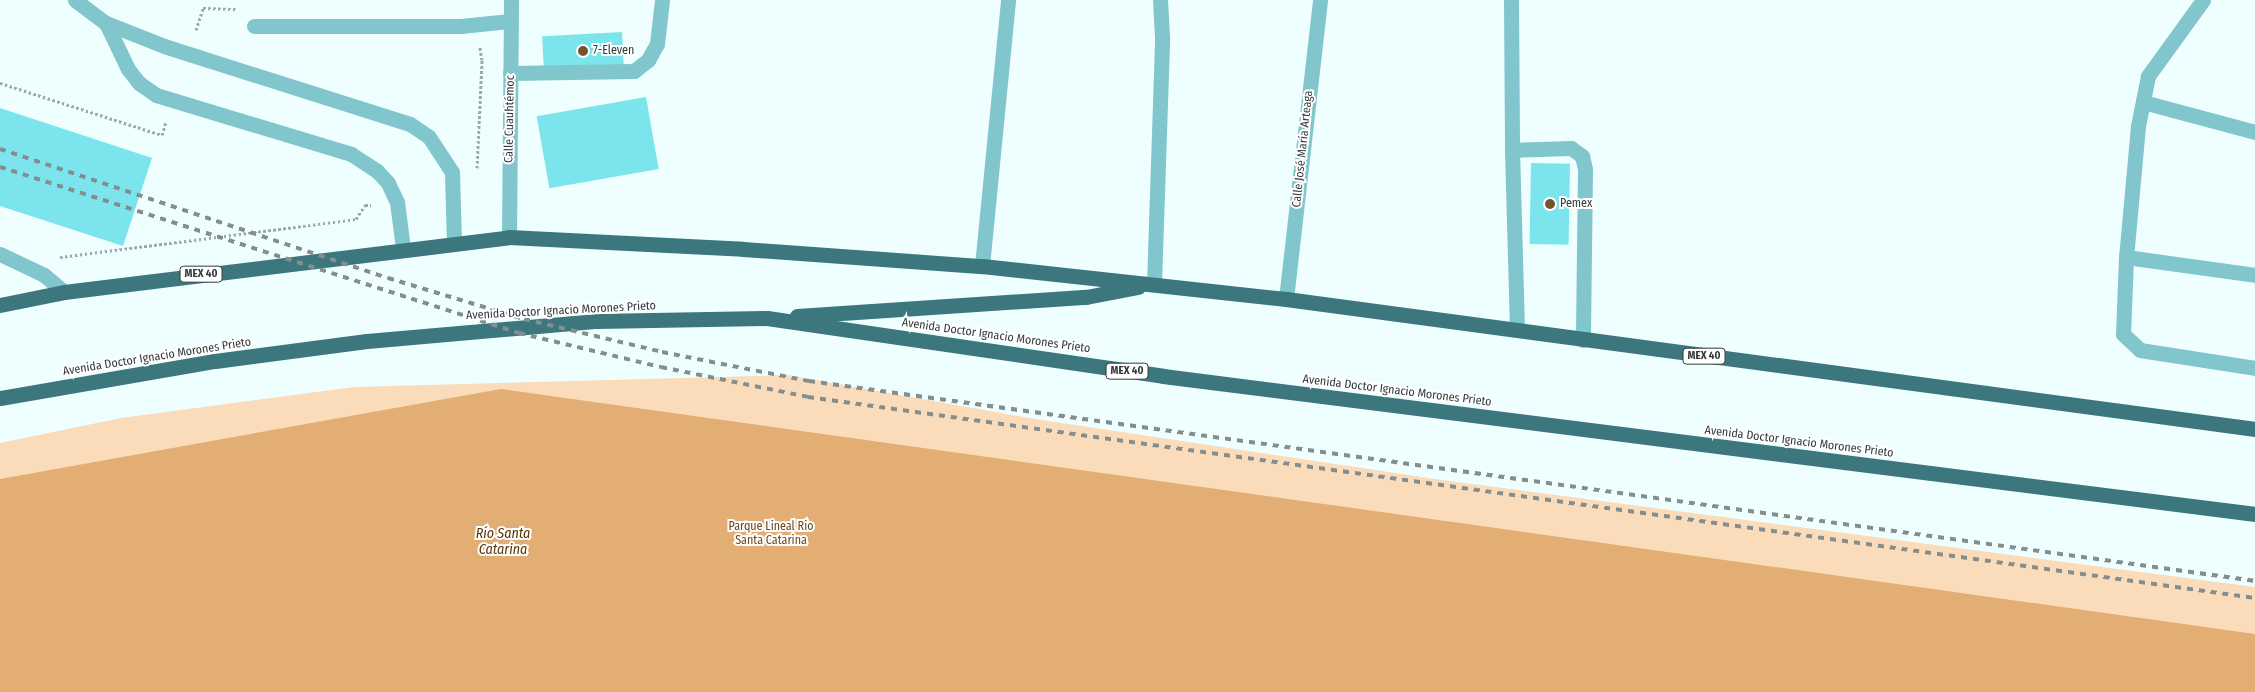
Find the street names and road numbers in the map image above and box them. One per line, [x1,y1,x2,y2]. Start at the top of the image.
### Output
street label: Calle Cuauhtémoc [502,75,518,163]
street label: Calle José María Arteaga [1290,90,1316,208]
road number: MEX 40 [178,266,224,282]
street label: Avenida Doctor Ignacio Morones Prieto [466,299,656,323]
street label: Avenida Doctor Ignacio Morones Prieto [901,316,1091,356]
street label: Avenida Doctor Ignacio Morones Prieto [62,335,252,379]
road number: MEX 40 [1682,348,1726,364]
road number: MEX 40 [1104,362,1150,380]
street label: Avenida Doctor Ignacio Morones Prieto [1302,372,1492,410]
street label: Avenida Doctor Ignacio Morones Prieto [1704,423,1894,461]

